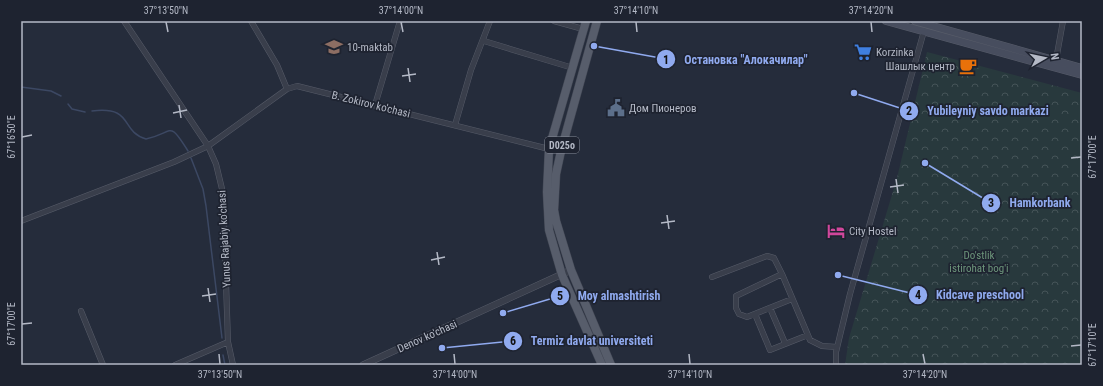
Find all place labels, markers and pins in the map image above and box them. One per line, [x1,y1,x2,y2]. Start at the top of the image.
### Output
school or university icon: 10-maktab [324,37,344,57]
place label: 10-maktab [347,41,393,54]
supermarket icon: Korzinka [853,42,873,62]
place label: Korzinka [876,46,914,59]
callout: Остановка "Алокачилар" [656,47,816,71]
cafe icon: Шашлык центр [958,56,978,76]
place label: Шашлык центр [885,60,955,73]
public building icon: Дом Пионеров [606,98,626,118]
callout: Yubileyniy savdo markazi [899,99,1057,123]
place label: Дом Пионеров [629,102,697,115]
callout: Hamkorbank [981,191,1078,215]
hotel icon: City Hostel [826,221,846,241]
place label: City Hostel [849,225,896,238]
callout: Kidcave preschool [908,283,1032,307]
callout: Moy almashtirish [550,284,669,308]
callout: Termiz davlat universiteti [503,329,661,353]

